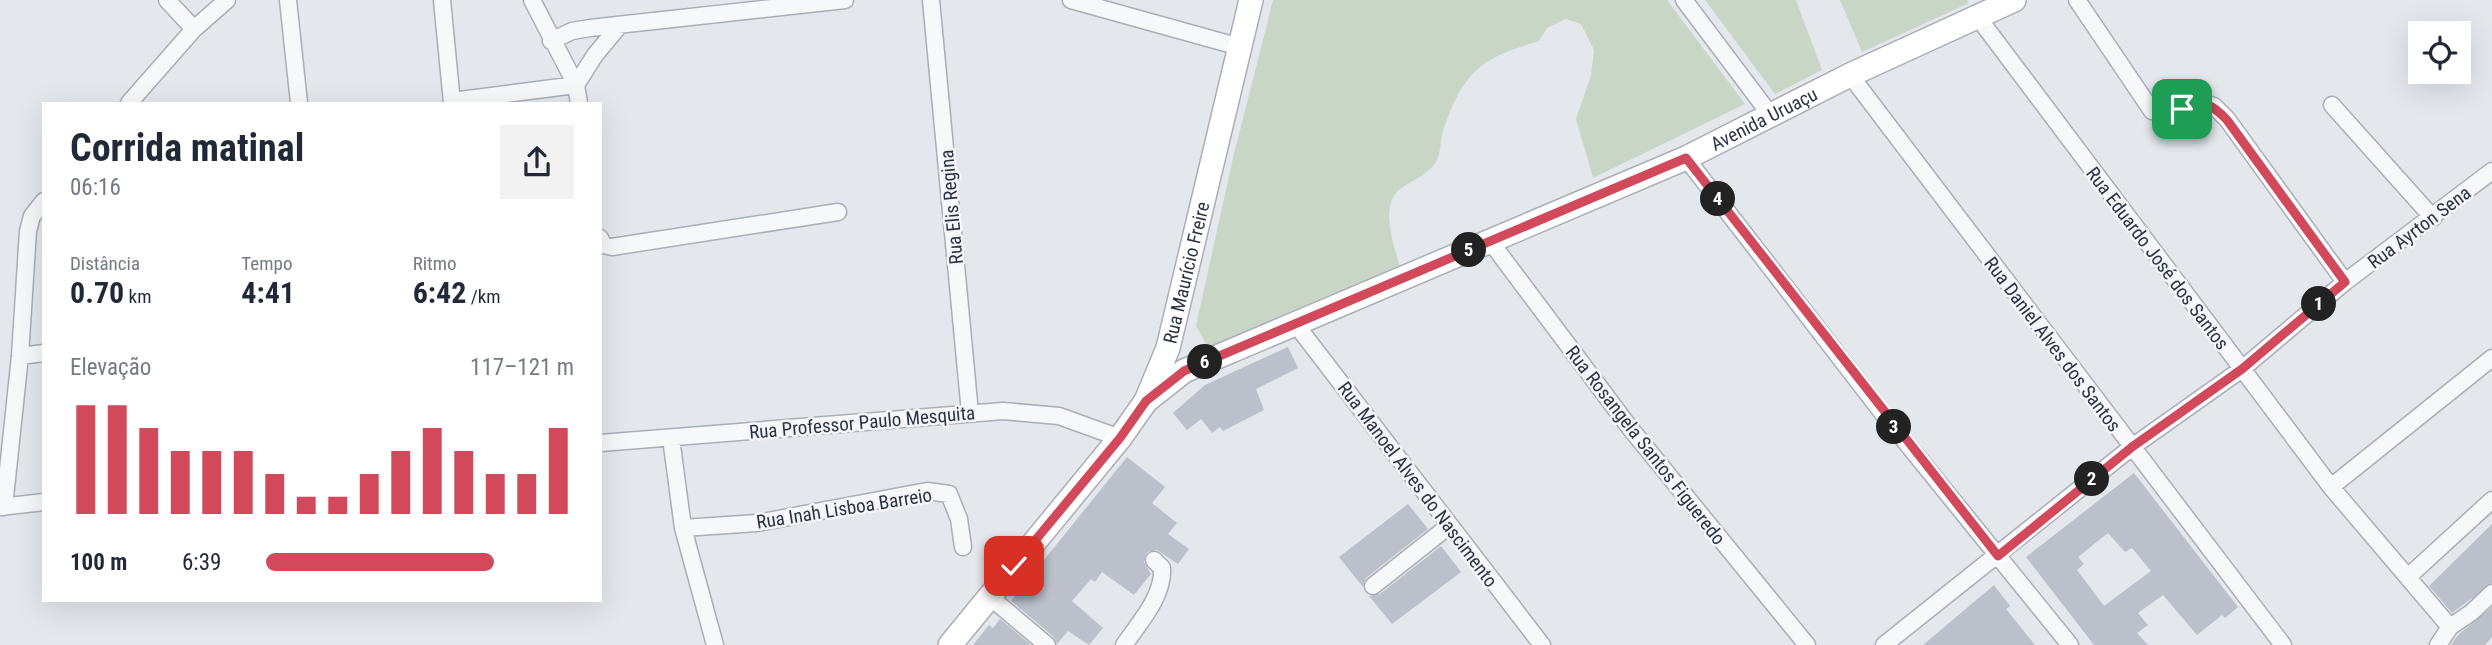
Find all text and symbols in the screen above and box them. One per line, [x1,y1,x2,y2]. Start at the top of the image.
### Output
map controls [2408,21,2471,84]
button: locate [2408,21,2471,84]
pin [2152,79,2212,139]
street label: Avenida Uruaçu [1707,82,1821,156]
icon: arrive [2163,90,2201,128]
button: share [500,125,574,199]
text: Corrida matinal [70,126,304,170]
street label: Rua Elis Regina [935,149,968,265]
street label: Rua Eduardo José dos Santos [2081,162,2234,354]
text: 06:16 [70,174,121,201]
street label: Rua Ayrton Sena [2363,181,2475,274]
pin: 4 [1700,182,1736,216]
text: 4 [1713,187,1722,210]
street label: Rua Maurício Freire [1158,199,1215,346]
pin: 5 [1452,232,1486,268]
text: 5 [1464,238,1473,261]
text: Distância [70,252,140,275]
text: Tempo [241,252,292,275]
text: Ritmo [413,252,457,275]
street label: Rua Daniel Alves dos Santos [1979,252,2126,436]
text: 0.70 [70,275,124,310]
text: 4:41 [241,275,295,310]
text: 6:42 [413,275,466,310]
text: km [124,285,151,308]
text: /km [466,285,501,308]
pin: 1 [2302,286,2336,322]
text: 1 [2314,292,2323,315]
street label: Rua Rosangela Santos Figueredo [1561,341,1730,549]
pin: 6 [1188,344,1222,380]
text: 6 [1200,350,1209,373]
text: Elevação [70,354,151,381]
text: 117–121 m [470,354,574,381]
street label: Rua Manoel Alves do Nascimento [1333,377,1502,592]
street label: Rua Professor Paulo Mesquita [748,401,976,444]
pin: 3 [1876,410,1912,444]
text: 3 [1889,415,1898,438]
pin: 2 [2074,462,2110,496]
text: 2 [2087,467,2096,490]
street label: Rua Inah Lisboa Barreio [755,483,934,534]
pin [984,536,1044,596]
icon: check [995,547,1033,585]
text: 100 m [70,549,127,576]
text: 6:39 [182,549,221,576]

